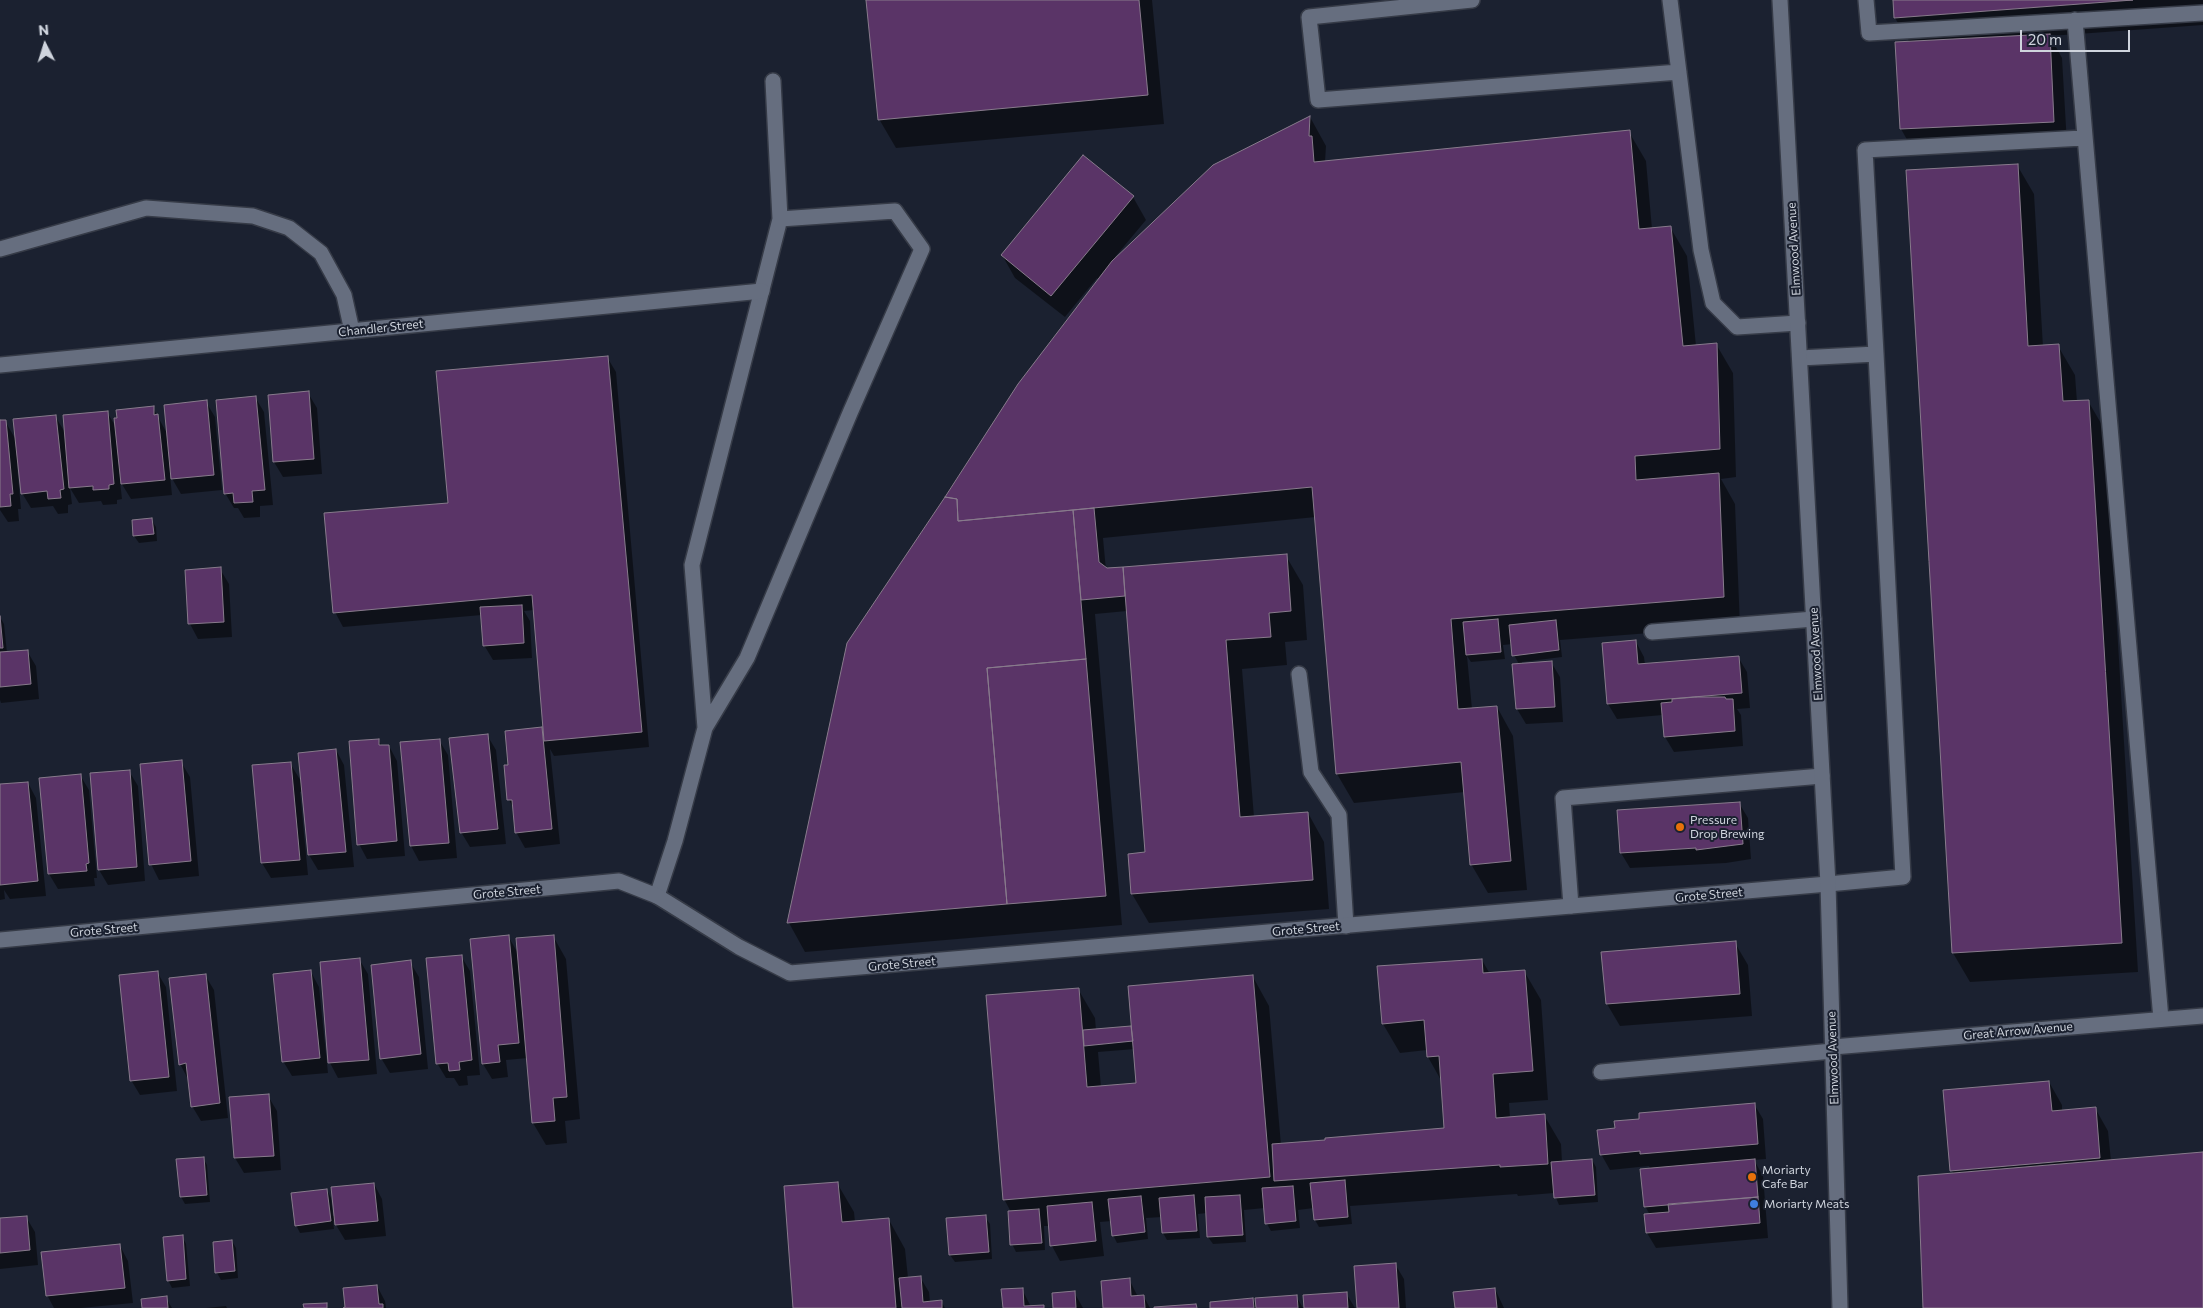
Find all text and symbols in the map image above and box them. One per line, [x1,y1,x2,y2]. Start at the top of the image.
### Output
north arrow [20,20,70,70]
scale bar [2023,20,2133,52]
text: N [38,21,50,38]
text: 20 m [2028,30,2062,48]
street label: Elmwood Avenue [1784,202,1804,296]
street label: Chandler Street [338,316,424,340]
street label: Elmwood Avenue [1806,607,1826,701]
place label: Pressure Drop Brewing [1690,813,1765,841]
marker: Pressure Drop Brewing [1674,821,1686,833]
street label: Grote Street [473,882,541,902]
street label: Grote Street [1675,885,1743,905]
street label: Grote Street [1272,919,1340,939]
street label: Grote Street [70,920,138,940]
street label: Grote Street [868,954,936,974]
street label: Elmwood Avenue [1824,1011,1842,1105]
street label: Great Arrow Avenue [1963,1019,2073,1043]
place label: Moriarty Cafe Bar [1762,1163,1811,1191]
marker: Moriarty Cafe Bar [1746,1171,1758,1183]
place label: Moriarty Meats [1764,1197,1849,1211]
marker: Moriarty Meats [1748,1198,1760,1210]

